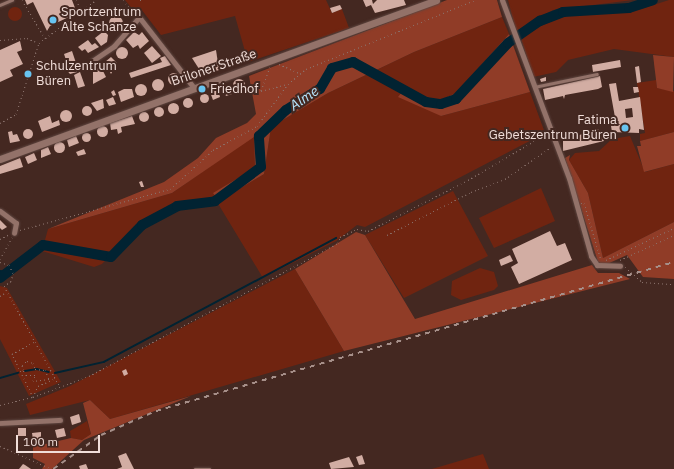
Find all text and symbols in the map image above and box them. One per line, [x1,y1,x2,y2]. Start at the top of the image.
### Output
place label: Sportzentrum Alte Schanze [61,5,141,36]
marker: Sportzentrum Alte Schanze [48,15,58,25]
street label: Briloner Straße [169,46,259,90]
place label: Schulzentrum Büren [36,59,117,90]
marker: Schulzentrum Büren [23,69,33,79]
place label: Friedhof [210,81,259,97]
water label: Alme [286,82,322,114]
marker: Friedhof [197,84,207,94]
place label: Fatima Gebetszentrum Büren [489,113,617,144]
marker: Fatima Gebetszentrum Büren [620,123,630,133]
scale bar [18,427,102,453]
text: 100 m [23,434,58,449]

